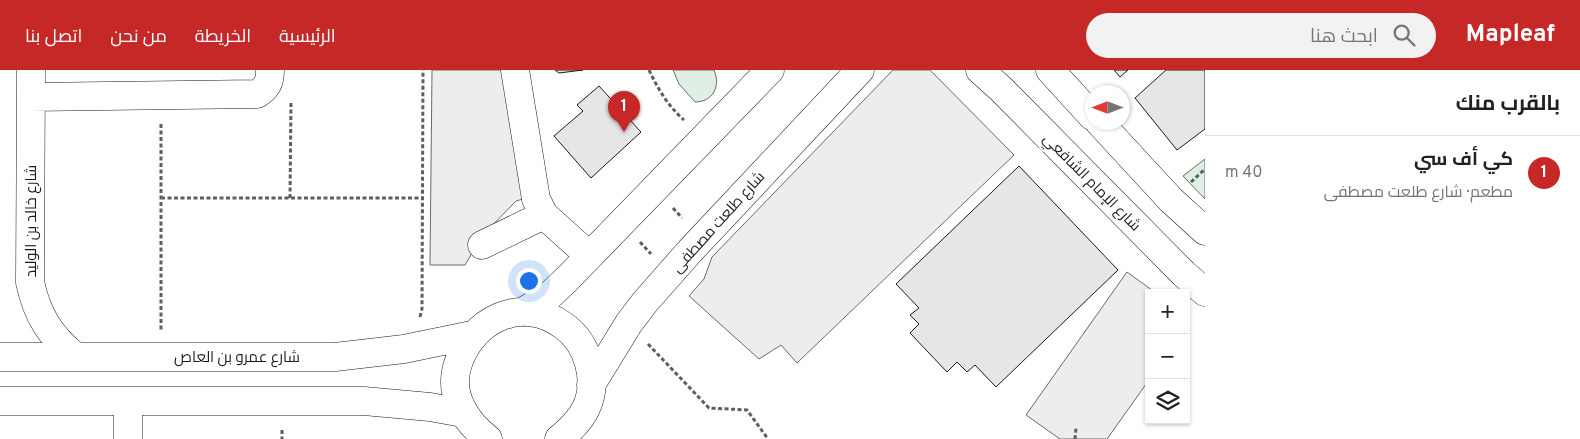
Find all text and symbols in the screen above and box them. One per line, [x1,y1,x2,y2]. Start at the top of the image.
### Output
search box [1086,13,1436,58]
text: Mapleaf [1466,20,1555,50]
icon: search [1390,21,1418,49]
text: ابحث هنا [1310,25,1378,49]
text: اتصل بنا [25,26,82,49]
text: من نحن [110,26,167,49]
text: الخريطة [195,26,251,49]
text: الرئيسية [279,26,336,49]
north arrow [1085,85,1130,130]
pin: 1 [608,91,640,132]
text: بالقرب منك [1456,91,1560,118]
street label: شارع الإمام الشافعي [1037,130,1144,237]
text: كي أف سي [1414,148,1513,172]
text: 40 m [1225,163,1263,183]
text: 1 [1541,163,1547,183]
street label: شارع خالد بن الوليد [23,165,42,277]
street label: شارع طلعت مصطفى [669,168,770,278]
text: مطعم · شارع طلعت مصطفى [1324,183,1513,203]
your location [516,268,542,294]
map controls [1145,289,1190,424]
button: + [1145,289,1190,334]
button: − [1145,334,1190,379]
street label: شارع عمرو بن العاص [174,349,300,368]
button: layers [1145,379,1190,424]

